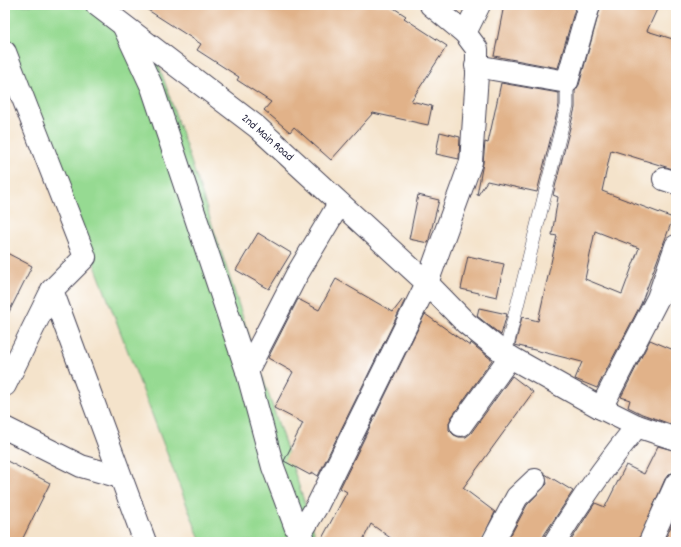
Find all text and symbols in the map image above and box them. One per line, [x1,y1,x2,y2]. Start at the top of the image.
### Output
street label: 2nd Main Road [237,110,297,166]

